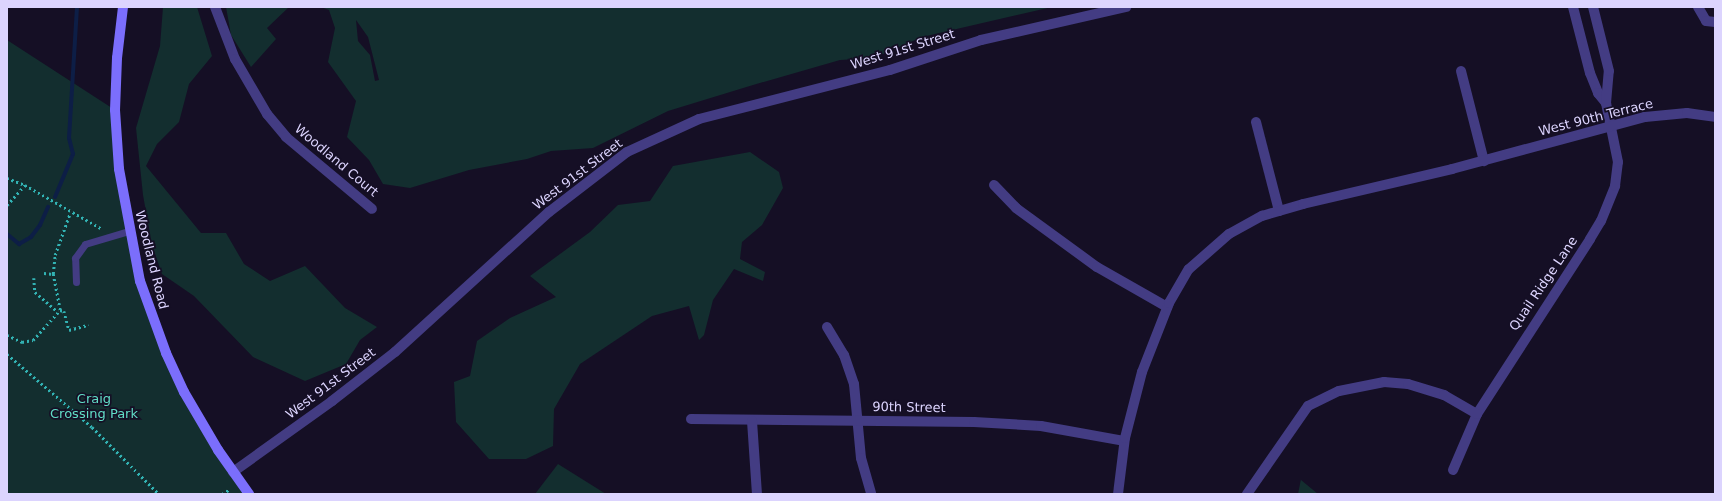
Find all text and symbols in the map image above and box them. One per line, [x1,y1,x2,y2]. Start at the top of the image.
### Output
street label: West 91st Street [849,27,957,73]
street label: West 90th Terrace [1537,96,1655,140]
street label: Woodland Court [291,122,381,200]
street label: West 91st Street [530,136,626,214]
street label: Woodland Road [131,209,171,311]
street label: Quail Ridge Lane [1507,234,1581,334]
street label: West 91st Street [283,345,379,423]
park label: Craig Crossing Park [50,392,138,423]
street label: 90th Street [872,400,946,416]

